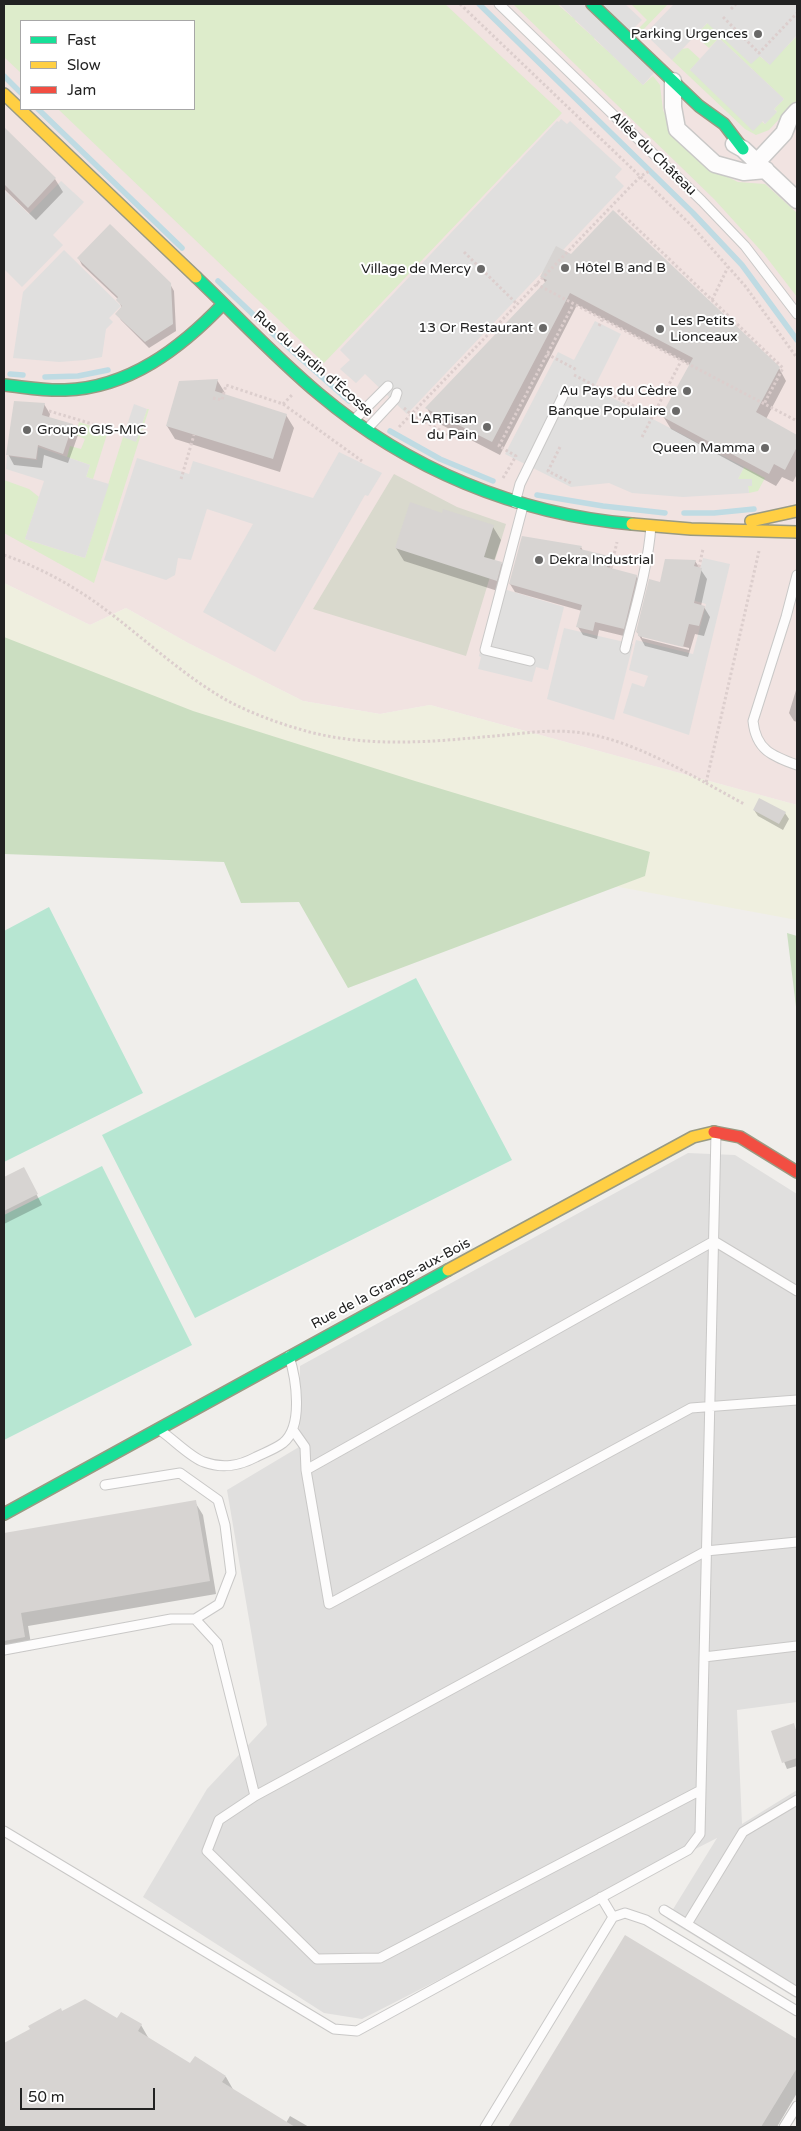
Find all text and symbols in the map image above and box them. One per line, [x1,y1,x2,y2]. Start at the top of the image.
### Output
legend [20,20,195,110]
place label: Parking Urgences [631,26,748,42]
marker: Parking Urgences [752,28,764,40]
text: Fast [67,31,96,49]
text: Slow [67,56,101,74]
text: Jam [67,81,96,99]
street label: Allée du Château [606,109,700,199]
place label: Hôtel B and B [575,260,666,276]
place label: Village de Mercy [361,261,471,277]
marker: Hôtel B and B [559,262,571,274]
marker: Village de Mercy [475,263,487,275]
street label: Rue du Jardin d'Écosse [250,307,376,421]
place label: Les Petits Lionceaux [670,313,738,346]
place label: 13 Or Restaurant [418,320,533,336]
marker: 13 Or Restaurant [537,322,549,334]
marker: Les Petits Lionceaux [654,323,666,335]
place label: Au Pays du Cèdre [560,383,677,399]
marker: Au Pays du Cèdre [681,385,693,397]
place label: Banque Populaire [548,403,666,419]
marker: Banque Populaire [670,405,682,417]
place label: L'ARTisan du Pain [410,411,477,444]
marker: L'ARTisan du Pain [481,421,493,433]
place label: Groupe GIS-MIC [37,422,146,438]
marker: Groupe GIS-MIC [21,424,33,436]
place label: Queen Mamma [652,440,755,456]
marker: Queen Mamma [759,442,771,454]
place label: Dekra Industrial [549,552,654,568]
marker: Dekra Industrial [533,554,545,566]
street label: Rue de la Grange-aux-Bois [309,1235,473,1333]
scale bar [22,2078,158,2110]
text: 50 m [28,2088,65,2106]

